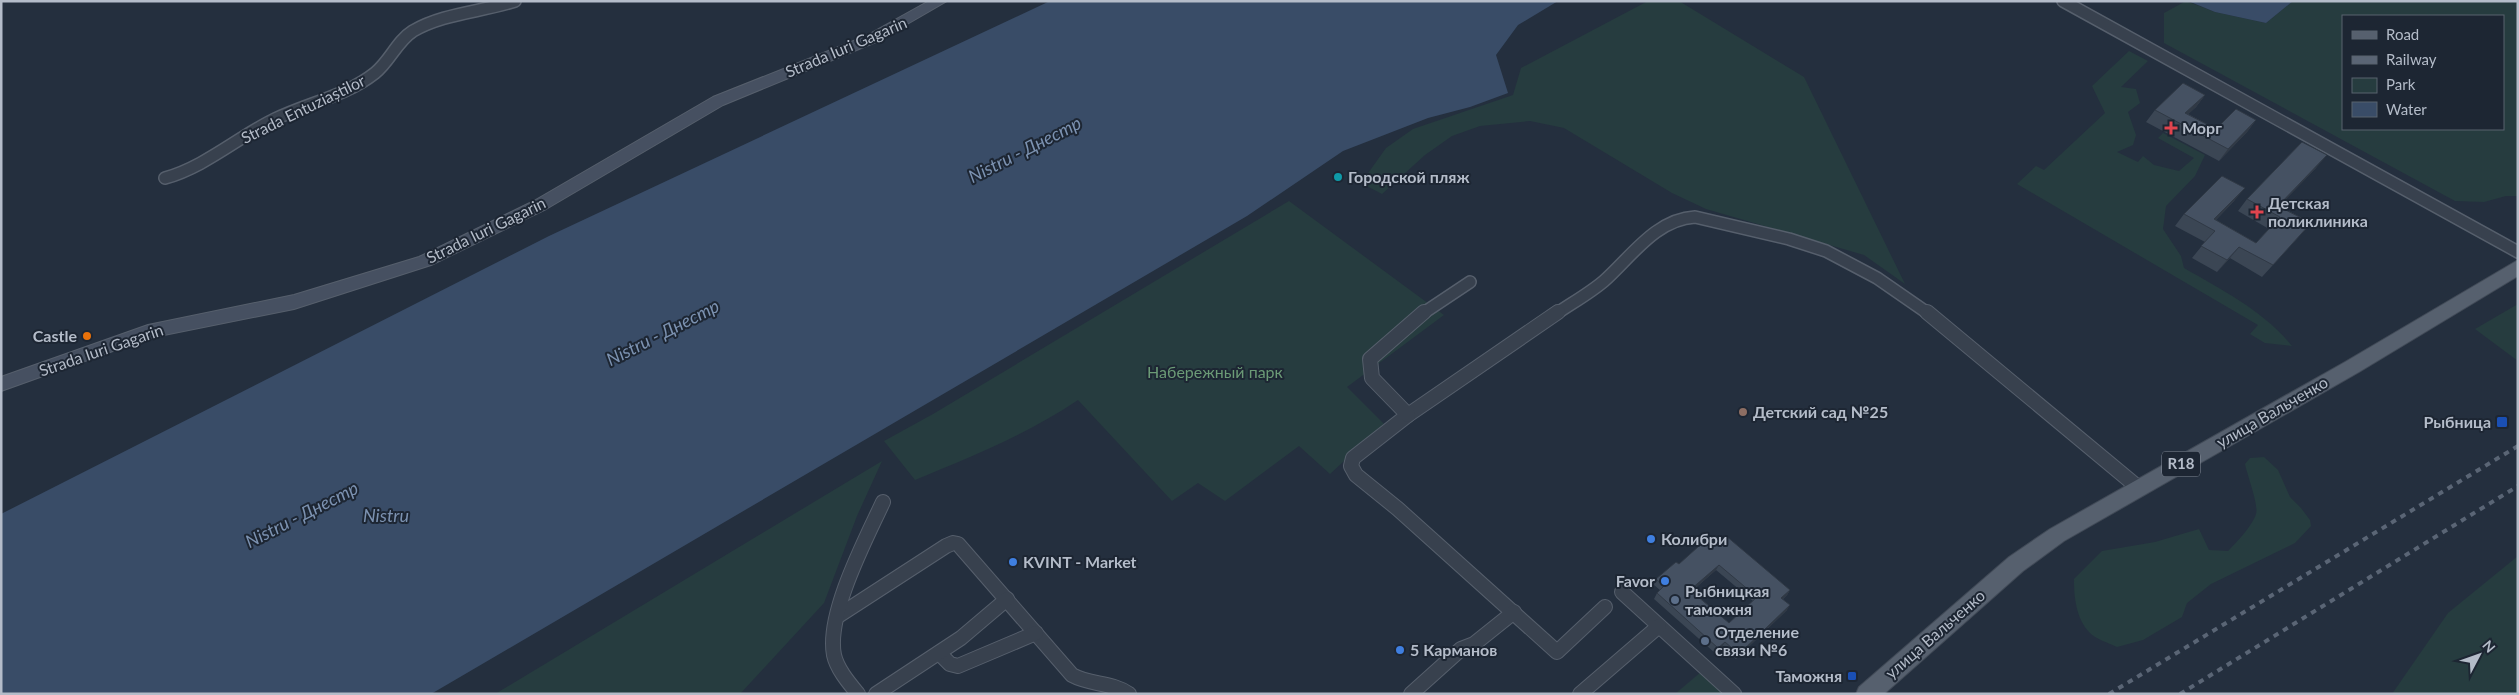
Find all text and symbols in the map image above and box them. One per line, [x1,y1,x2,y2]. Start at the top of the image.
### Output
street label: Strada Iuri Gagarin [782,12,909,81]
legend [2342,15,2504,130]
text: Road [2386,25,2419,43]
text: Railway [2386,50,2437,68]
street label: Strada Entuziaștilor [238,70,368,147]
text: Park [2386,75,2416,93]
text: Water [2386,100,2427,118]
water label: Nistru - Днестр [964,111,1085,187]
place label: Морг [2182,118,2222,137]
marker: Морг [2164,121,2178,135]
place label: Городской пляж [1348,167,1470,186]
marker: Городской пляж [1332,171,1344,183]
street label: Strada Iuri Gagarin [423,192,548,267]
place label: Детская поликлиника [2268,193,2368,230]
marker: Детская поликлиника [2250,205,2264,219]
water label: Nistru - Днестр [602,294,723,370]
street label: Strada Iuri Gagarin [36,319,165,380]
place label: Castle [33,326,77,345]
marker: Castle [81,330,93,342]
park label: Набережный парк [1147,362,1284,381]
street label: улица Вальченко [2213,372,2331,451]
place label: Детский сад №25 [1753,402,1888,421]
marker: Детский сад №25 [1737,406,1749,418]
place label: Рыбница [2423,412,2491,431]
marker: Рыбница [2495,415,2509,429]
road number: R18 [2162,452,2200,476]
water label: Nistru - Днестр [241,476,362,552]
water label: Nistru [363,504,409,526]
place label: Колибри [1661,529,1727,548]
marker: Колибри [1645,533,1657,545]
place label: KVINT - Market [1023,552,1137,571]
marker: KVINT - Market [1007,556,1019,568]
place label: Favor [1616,571,1655,590]
marker: Favor [1659,575,1671,587]
place label: Рыбницкая таможня [1685,581,1769,618]
street label: улица Вальченко [1881,585,1988,682]
marker: Рыбницкая таможня [1669,594,1681,606]
place label: Отделение связи №6 [1715,622,1799,659]
north arrow [2454,630,2504,680]
marker: Отделение связи №6 [1699,635,1711,647]
text: N [2479,636,2499,656]
place label: 5 Карманов [1410,640,1497,659]
marker: 5 Карманов [1394,644,1406,656]
place label: Таможня [1775,666,1842,685]
marker: Таможня [1846,670,1858,682]

